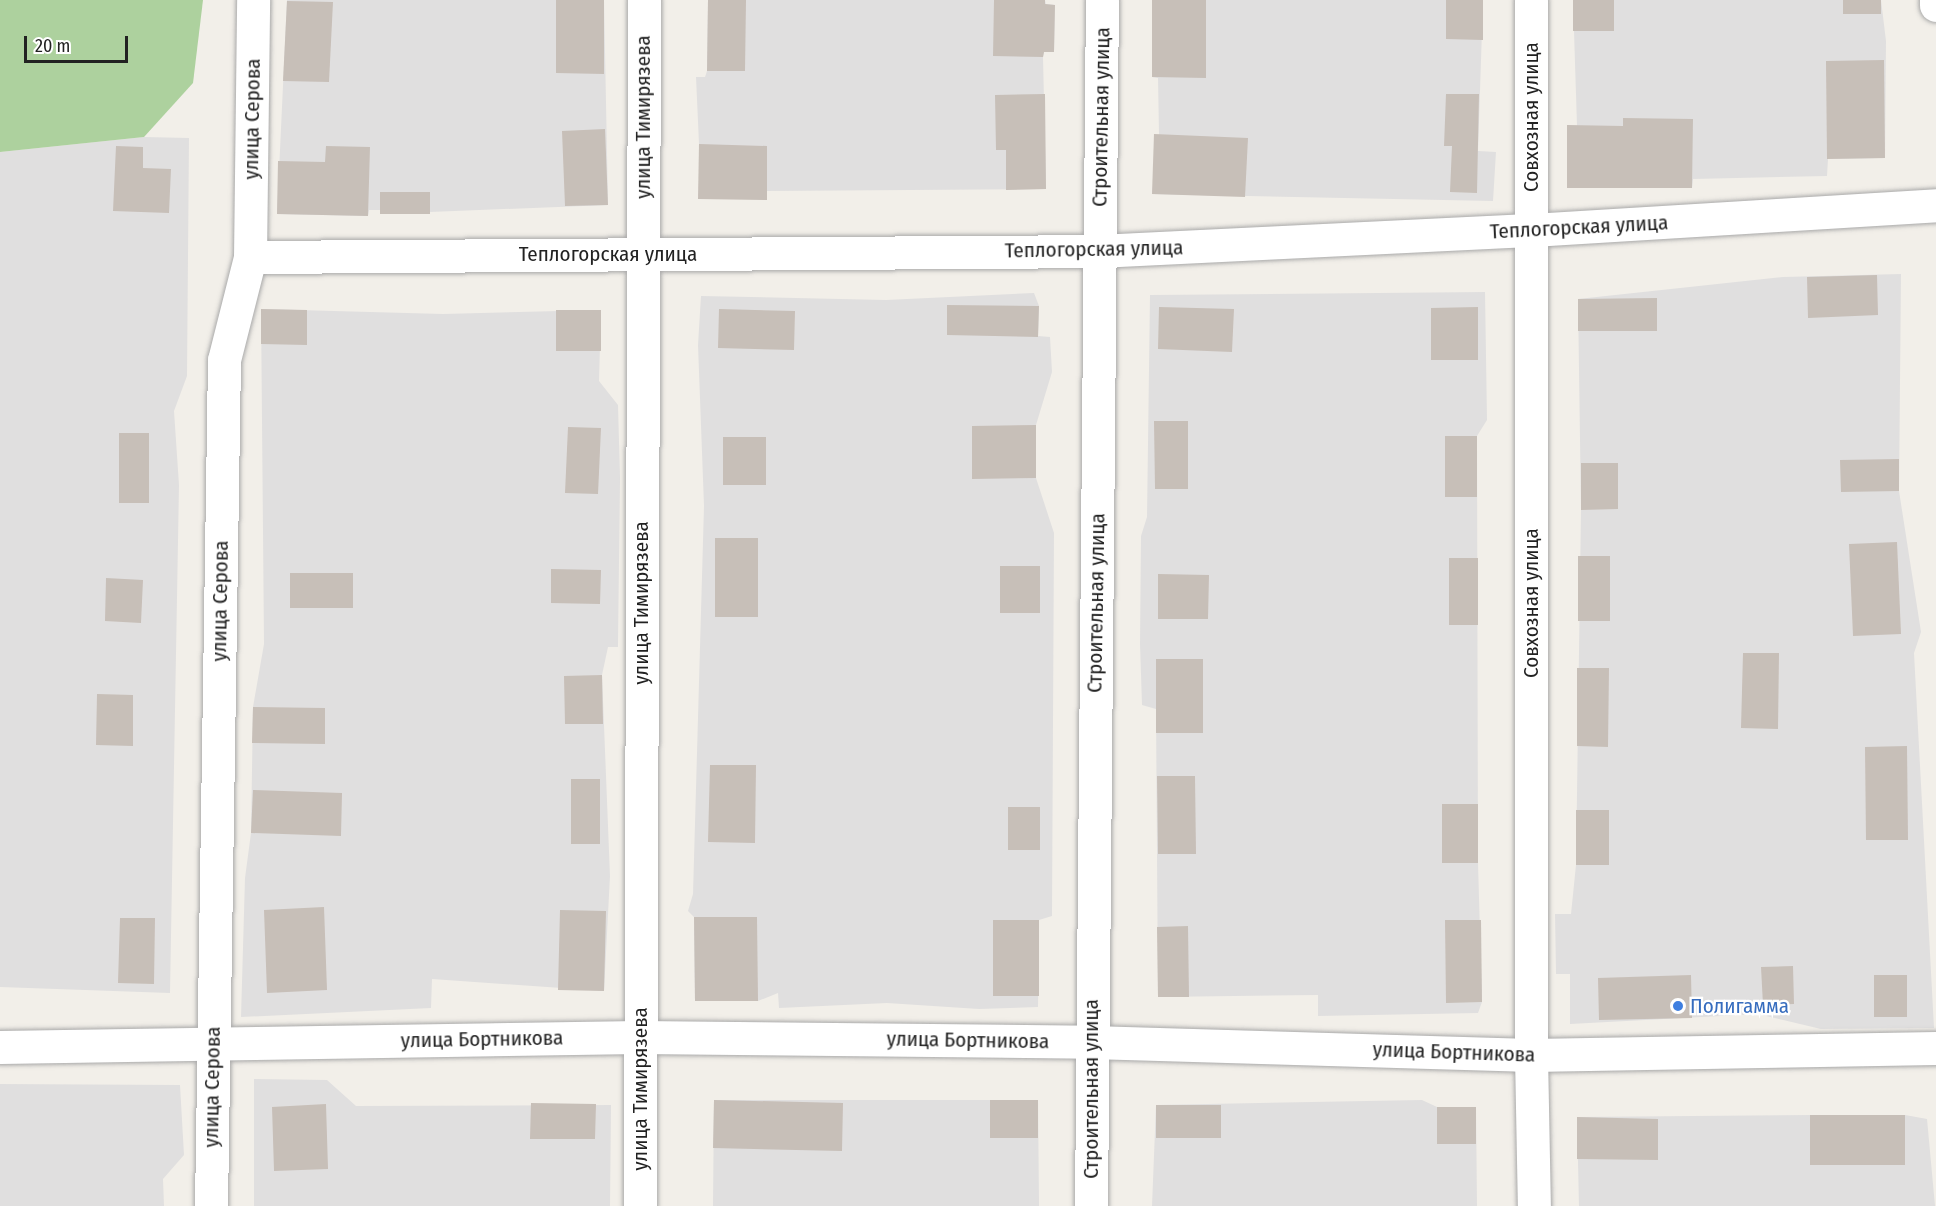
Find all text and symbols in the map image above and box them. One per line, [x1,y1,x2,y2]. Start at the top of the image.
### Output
scale bar [27,24,130,62]
street label: Строительная улица [1087,27,1115,207]
text: 20 m [35,35,70,57]
street label: улица Тимирязева [630,35,656,199]
street label: Совхозная улица [1518,42,1544,192]
street label: улица Серова [238,58,266,180]
street label: Теплогорская улица [1489,210,1669,244]
street label: Теплогорская улица [1005,235,1183,263]
street label: Теплогорская улица [519,241,697,267]
street label: Строительная улица [1082,513,1110,693]
street label: улица Тимирязева [628,521,654,685]
street label: Совхозная улица [1518,528,1544,678]
street label: улица Серова [206,540,234,662]
place label: Полигамма [1690,993,1789,1019]
street label: Строительная улица [1078,999,1104,1179]
marker: Полигамма [1671,999,1685,1013]
street label: улица Тимирязева [627,1007,653,1171]
street label: улица Бортникова [400,1025,564,1053]
street label: улица Серова [198,1026,226,1148]
street label: улица Бортникова [886,1026,1050,1054]
street label: улица Бортникова [1372,1037,1536,1067]

